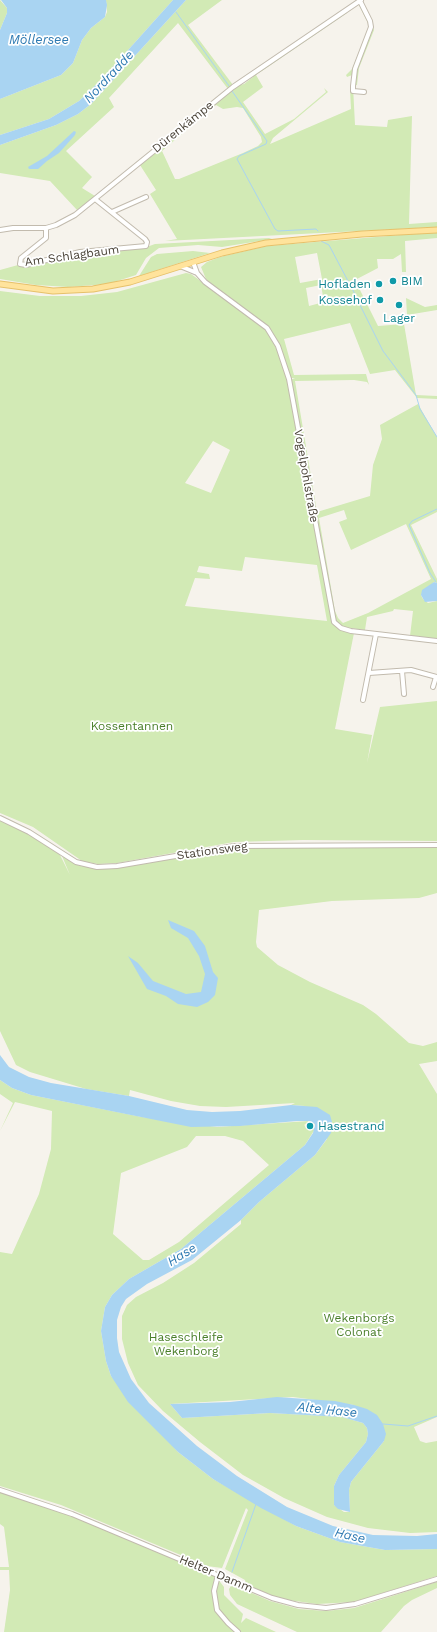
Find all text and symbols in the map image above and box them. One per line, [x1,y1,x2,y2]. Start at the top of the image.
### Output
water label: Möllersee [9,32,69,48]
water label: Nordradde [81,48,137,106]
street label: Dürenkämpe [150,98,216,156]
street label: Am Schlagbaum [24,242,120,270]
place label: BIM [401,274,423,288]
marker: BIM [388,276,398,286]
place label: Hofladen [318,277,371,291]
marker: Hofladen [374,279,384,289]
place label: Kossehof [319,293,372,307]
marker: Kossehof [375,295,385,305]
marker: Lager [394,300,404,310]
place label: Lager [383,311,415,325]
street label: Vogelpohlstraße [291,428,321,524]
park label: Kossentannen [91,719,173,733]
street label: Stationsweg [176,839,248,863]
place label: Hasestrand [318,1119,385,1133]
marker: Hasestrand [305,1121,315,1131]
water label: Hase [165,1240,199,1270]
park label: Wekenborgs Colonat [323,1311,395,1339]
park label: Haseschleife Wekenborg [149,1330,223,1358]
water label: Alte Hase [296,1399,358,1421]
water label: Hase [333,1525,367,1547]
street label: Helter Damm [177,1552,255,1596]

